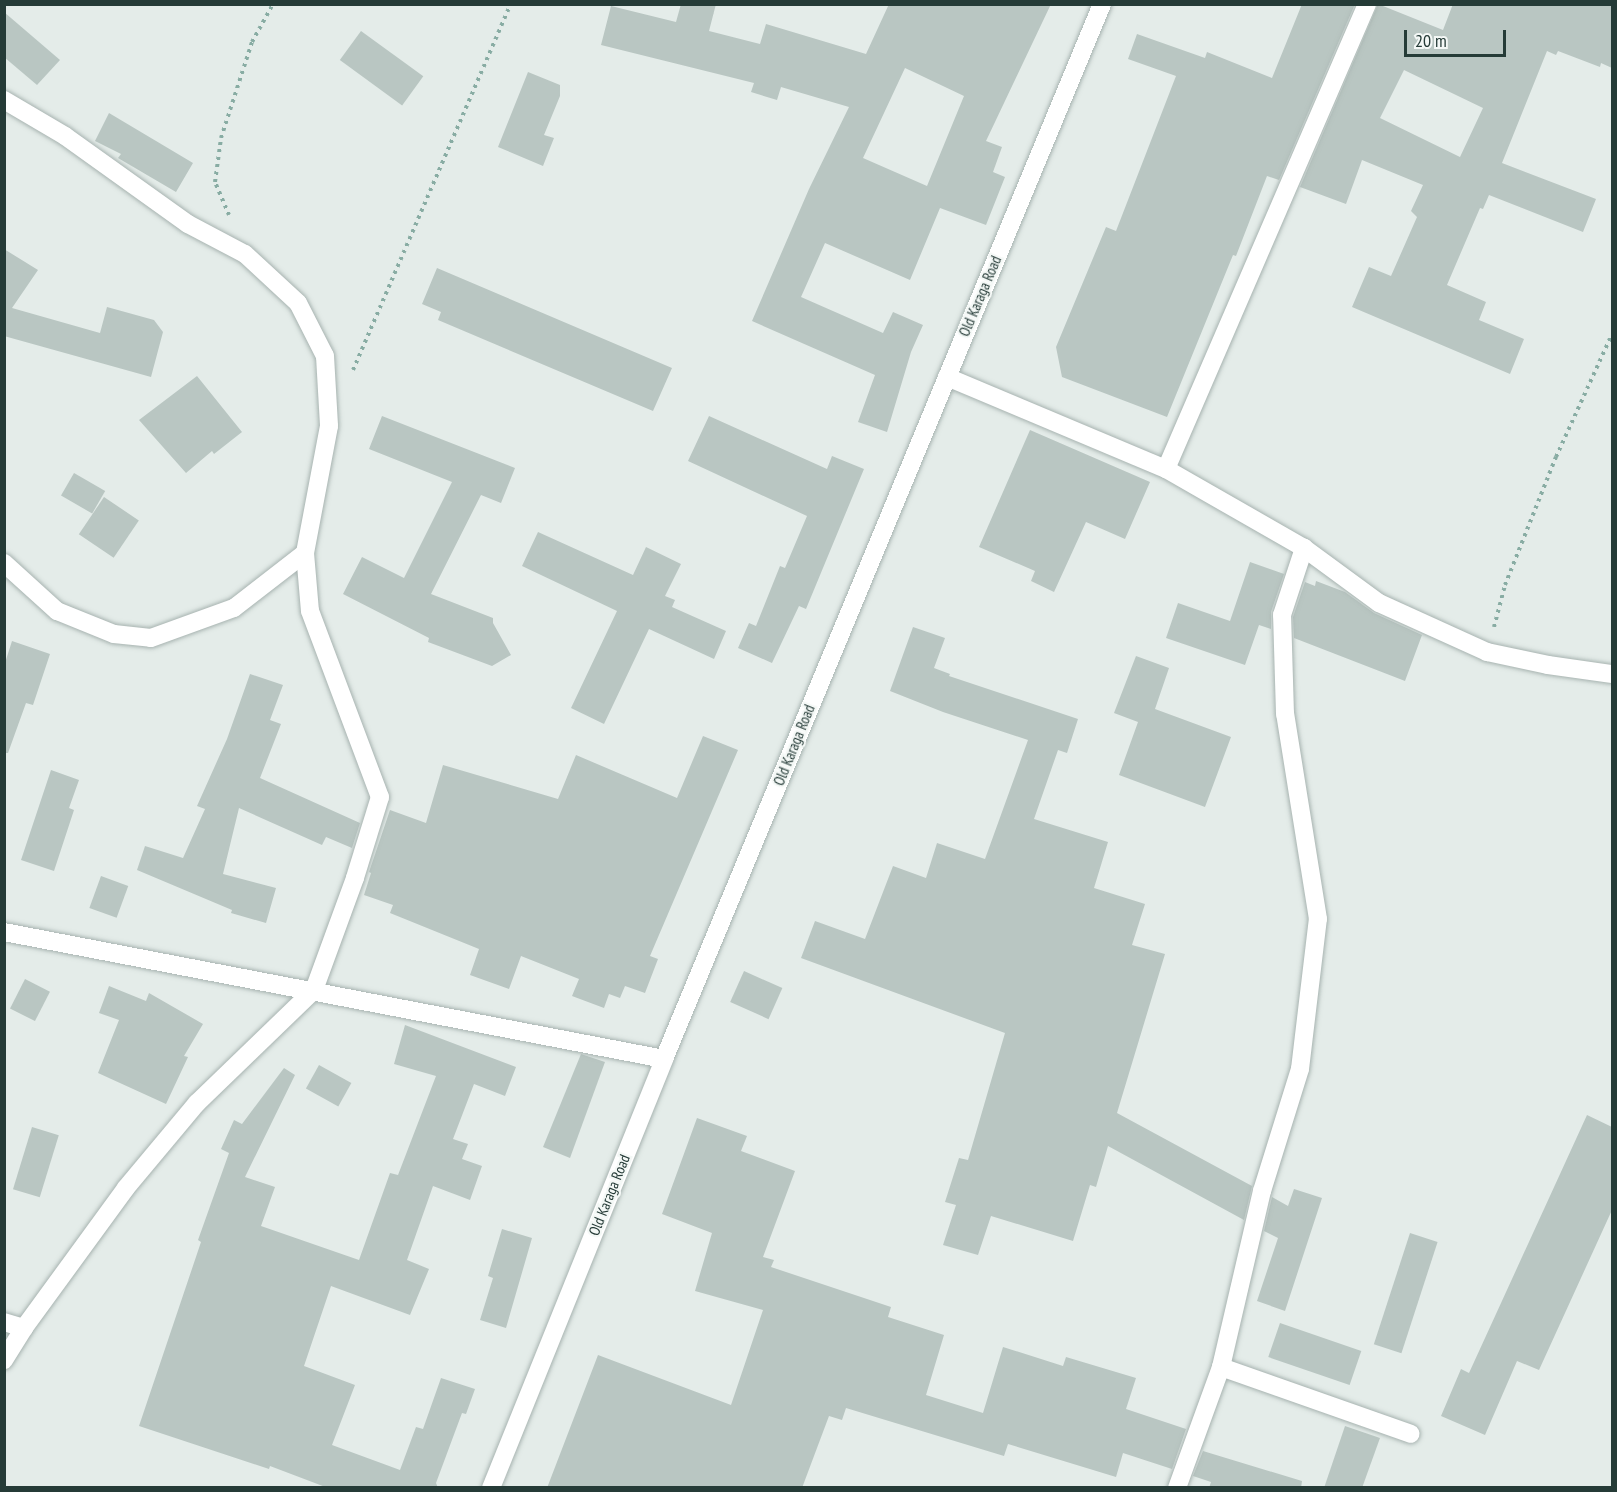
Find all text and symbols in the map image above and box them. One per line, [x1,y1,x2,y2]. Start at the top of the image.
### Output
scale bar [1407,18,1509,56]
text: 20 m [1415,29,1447,52]
street label: Old Karaga Road [955,253,1005,339]
street label: Old Karaga Road [770,702,818,788]
street label: Old Karaga Road [585,1152,633,1238]

